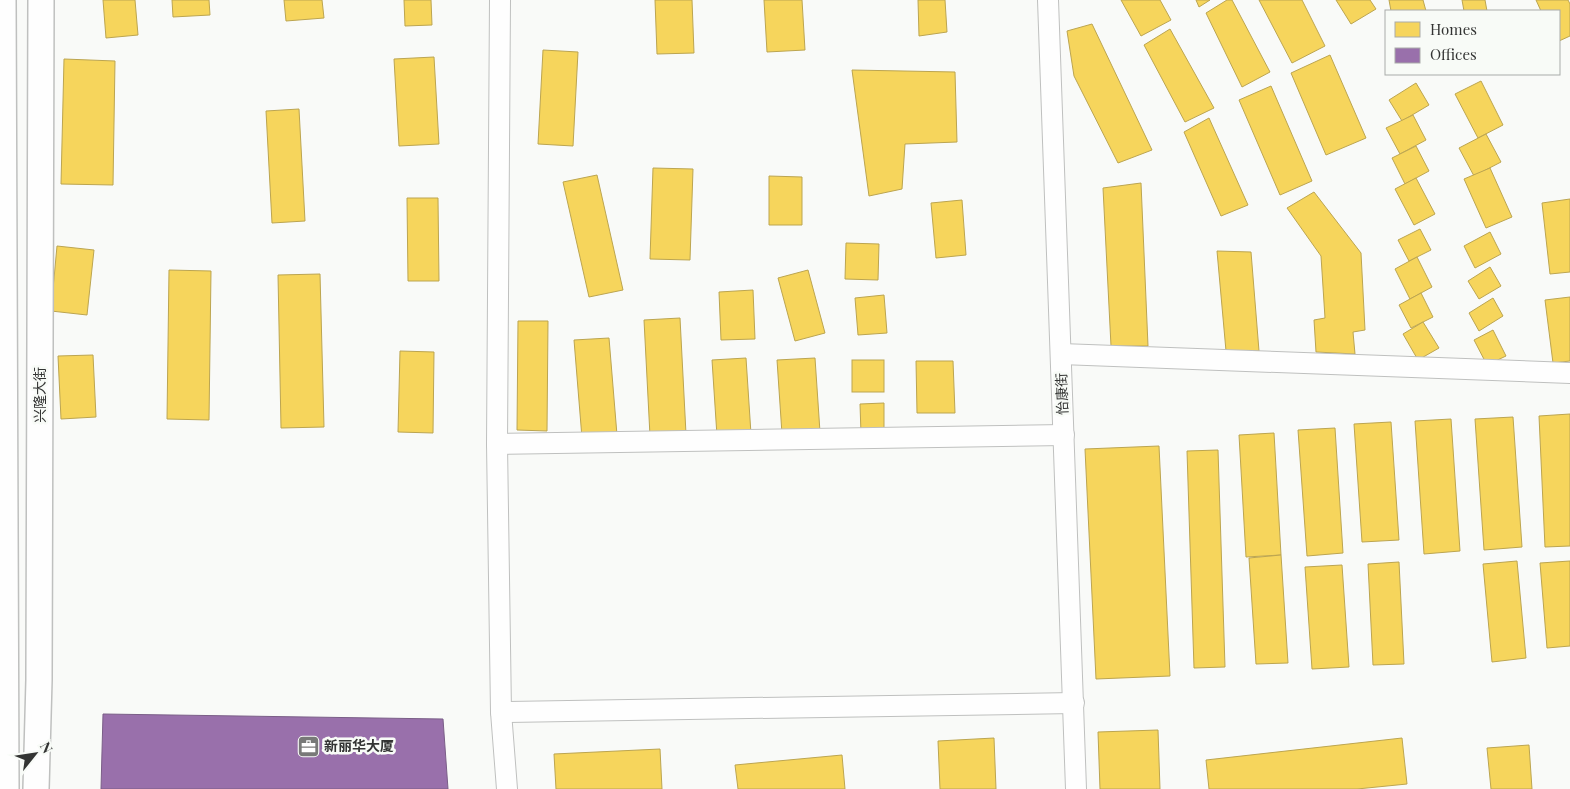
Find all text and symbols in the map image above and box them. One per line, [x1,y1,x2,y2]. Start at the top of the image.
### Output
legend [1385,10,1560,75]
text: Homes [1430,19,1477,39]
text: Offices [1430,44,1477,64]
street label: 兴隆大街 [30,367,49,423]
street label: 怡康街 [1051,373,1072,415]
north arrow [10,729,60,779]
office icon: 新丽华大厦 [296,734,320,758]
place label: 新丽华大厦 [324,736,394,755]
text: N [36,738,57,756]

